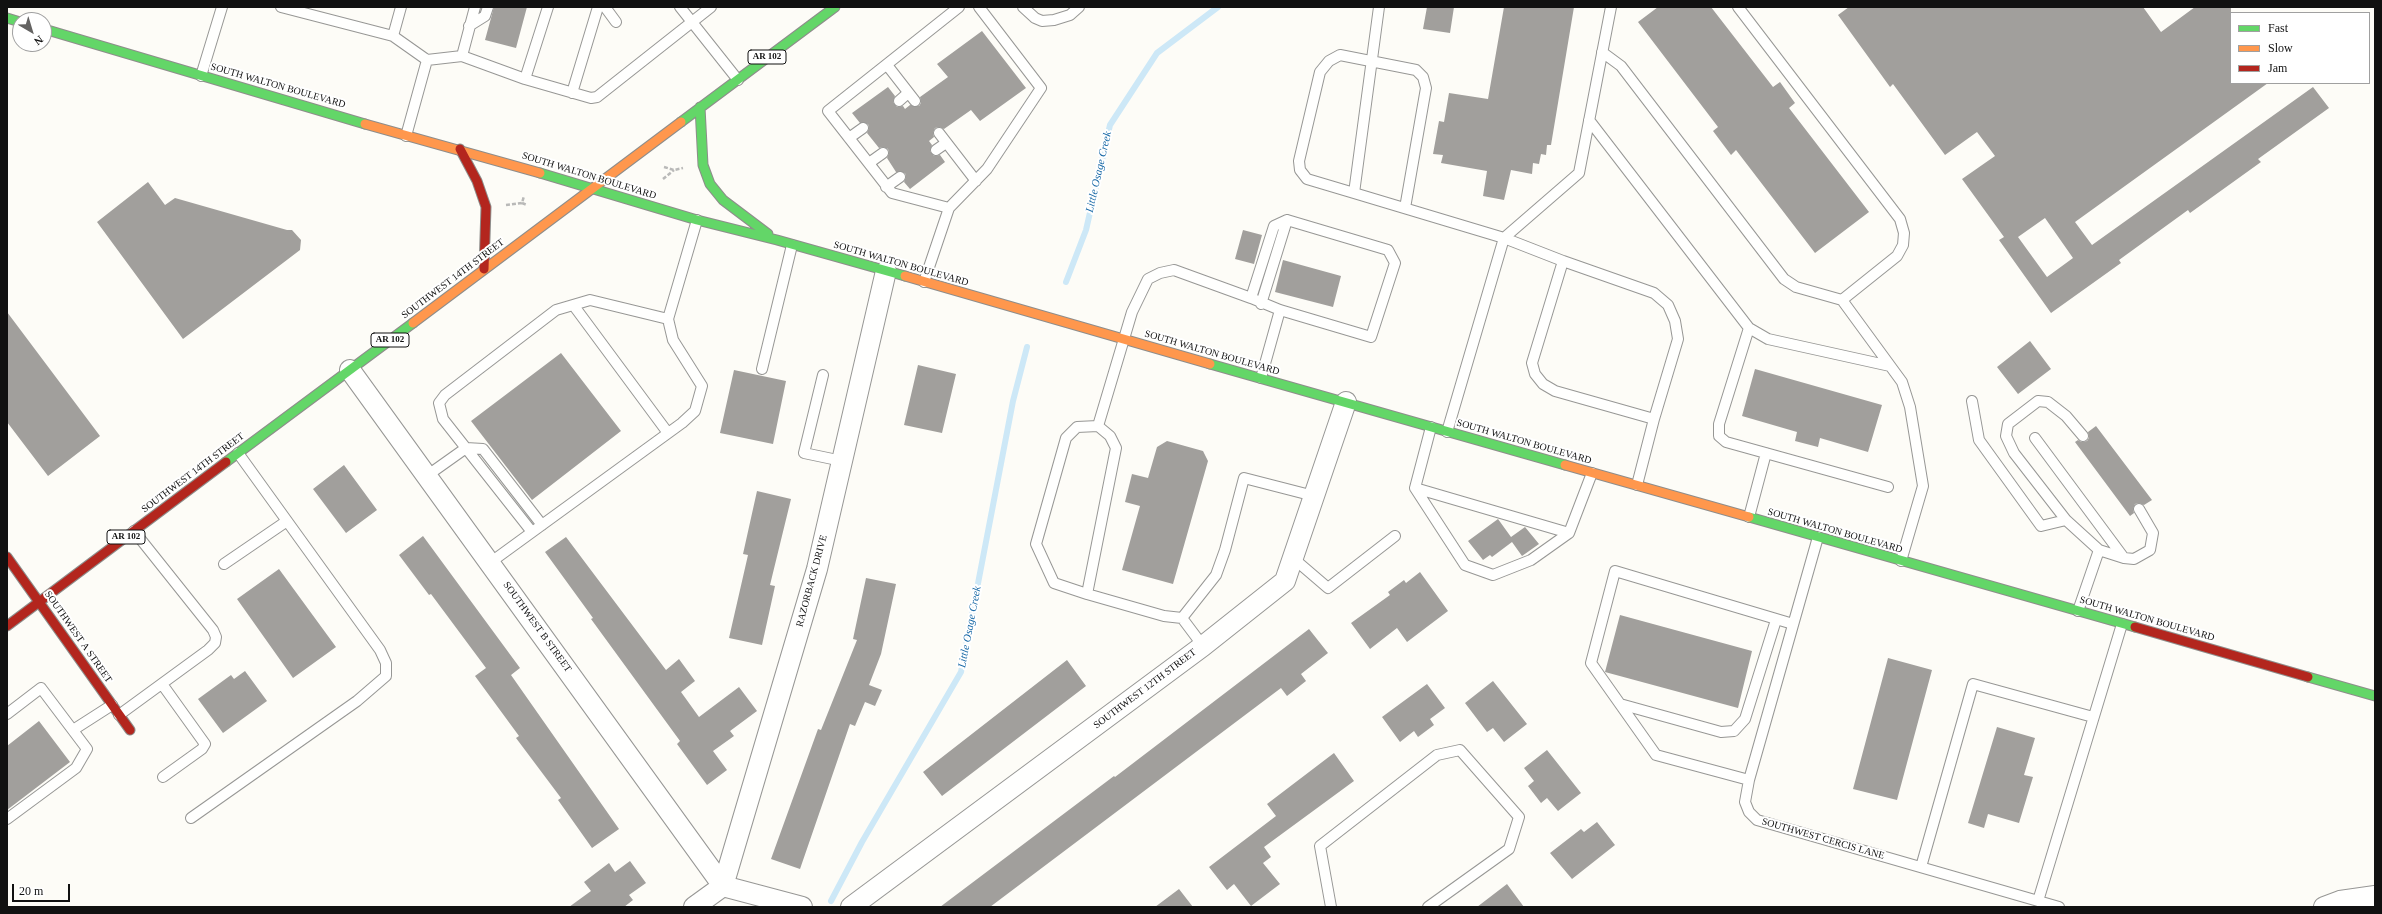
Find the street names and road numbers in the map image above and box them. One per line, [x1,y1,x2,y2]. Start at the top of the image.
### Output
road number: AR 102 [748,50,786,64]
street label: SOUTH WALTON BOULEVARD [209,61,347,111]
street label: SOUTH WALTON BOULEVARD [520,150,658,202]
street label: SOUTHWEST 14TH STREET [399,236,507,322]
street label: SOUTH WALTON BOULEVARD [832,239,970,289]
street label: SOUTH WALTON BOULEVARD [1143,328,1281,378]
road number: AR 102 [371,333,409,347]
street label: SOUTH WALTON BOULEVARD [1455,417,1593,467]
street label: SOUTHWEST 14TH STREET [139,430,247,516]
street label: SOUTH WALTON BOULEVARD [1766,506,1904,556]
road number: AR 102 [107,530,145,544]
street label: RAZORBACK DRIVE [794,534,830,628]
street label: SOUTHWEST B STREET [500,579,574,675]
street label: SOUTHWEST A STREET [42,589,114,685]
street label: SOUTH WALTON BOULEVARD [2078,594,2216,644]
street label: SOUTHWEST 12TH STREET [1091,646,1199,732]
street label: SOUTHWEST CERCIS LANE [1760,816,1886,862]

